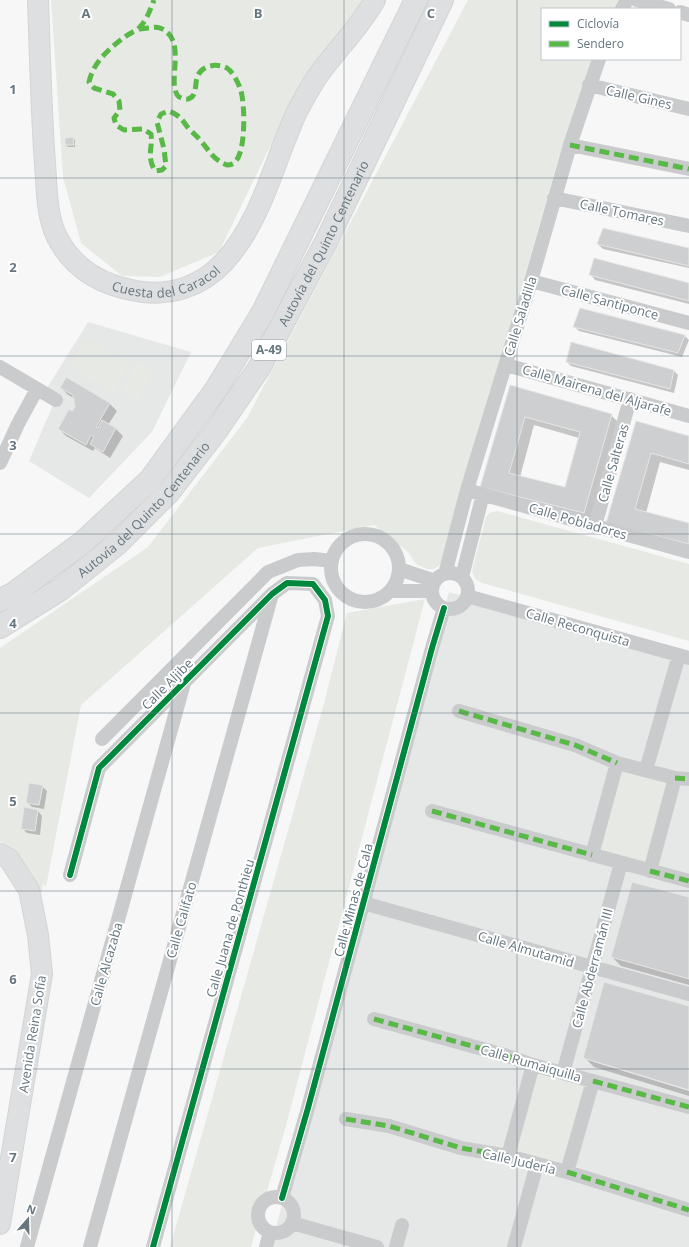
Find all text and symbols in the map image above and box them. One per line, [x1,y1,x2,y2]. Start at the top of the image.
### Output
text: A [82,4,91,22]
text: B [254,4,263,22]
text: C [427,4,435,22]
legend [541,8,681,60]
text: Ciclovía [577,15,619,32]
text: Sendero [577,35,624,52]
text: 1 [9,80,17,98]
street label: Calle Gines [604,81,674,113]
street label: Autovía del Quinto Centenario [274,157,373,329]
street label: Calle Tomares [578,194,666,230]
text: 2 [9,258,17,276]
street label: Cuesta del Caracol [110,261,224,302]
street label: Calle Saladilla [499,274,541,358]
street label: Calle Santiponce [559,280,661,324]
road number: A-49 [252,340,286,360]
street label: Calle Mairena del Aljarafe [520,360,674,420]
street label: Calle Salteras [593,422,633,504]
text: 3 [9,436,17,454]
street label: Autovía del Quinto Centenario [74,438,214,581]
street label: Calle Pobladores [527,498,629,544]
street label: Calle Reconquista [524,604,632,650]
text: 4 [9,614,17,632]
street label: Calle Aljibe [137,654,197,714]
text: 5 [9,792,17,810]
street label: Calle Minas de Cala [329,841,377,959]
street label: Calle Juana de Ponthieu [202,857,258,999]
street label: Calle Califato [162,880,201,960]
street label: Calle Abderramán III [567,906,617,1030]
street label: Calle Alcazaba [85,920,127,1008]
street label: Calle Almutamid [476,927,576,971]
text: 6 [9,970,17,988]
street label: Avenida Reina Sofía [14,974,50,1094]
street label: Calle Rumaiquilla [478,1040,584,1086]
street label: Calle Judería [480,1144,558,1178]
text: 7 [9,1148,17,1166]
north arrow [8,1199,48,1239]
text: N [25,1201,38,1218]

